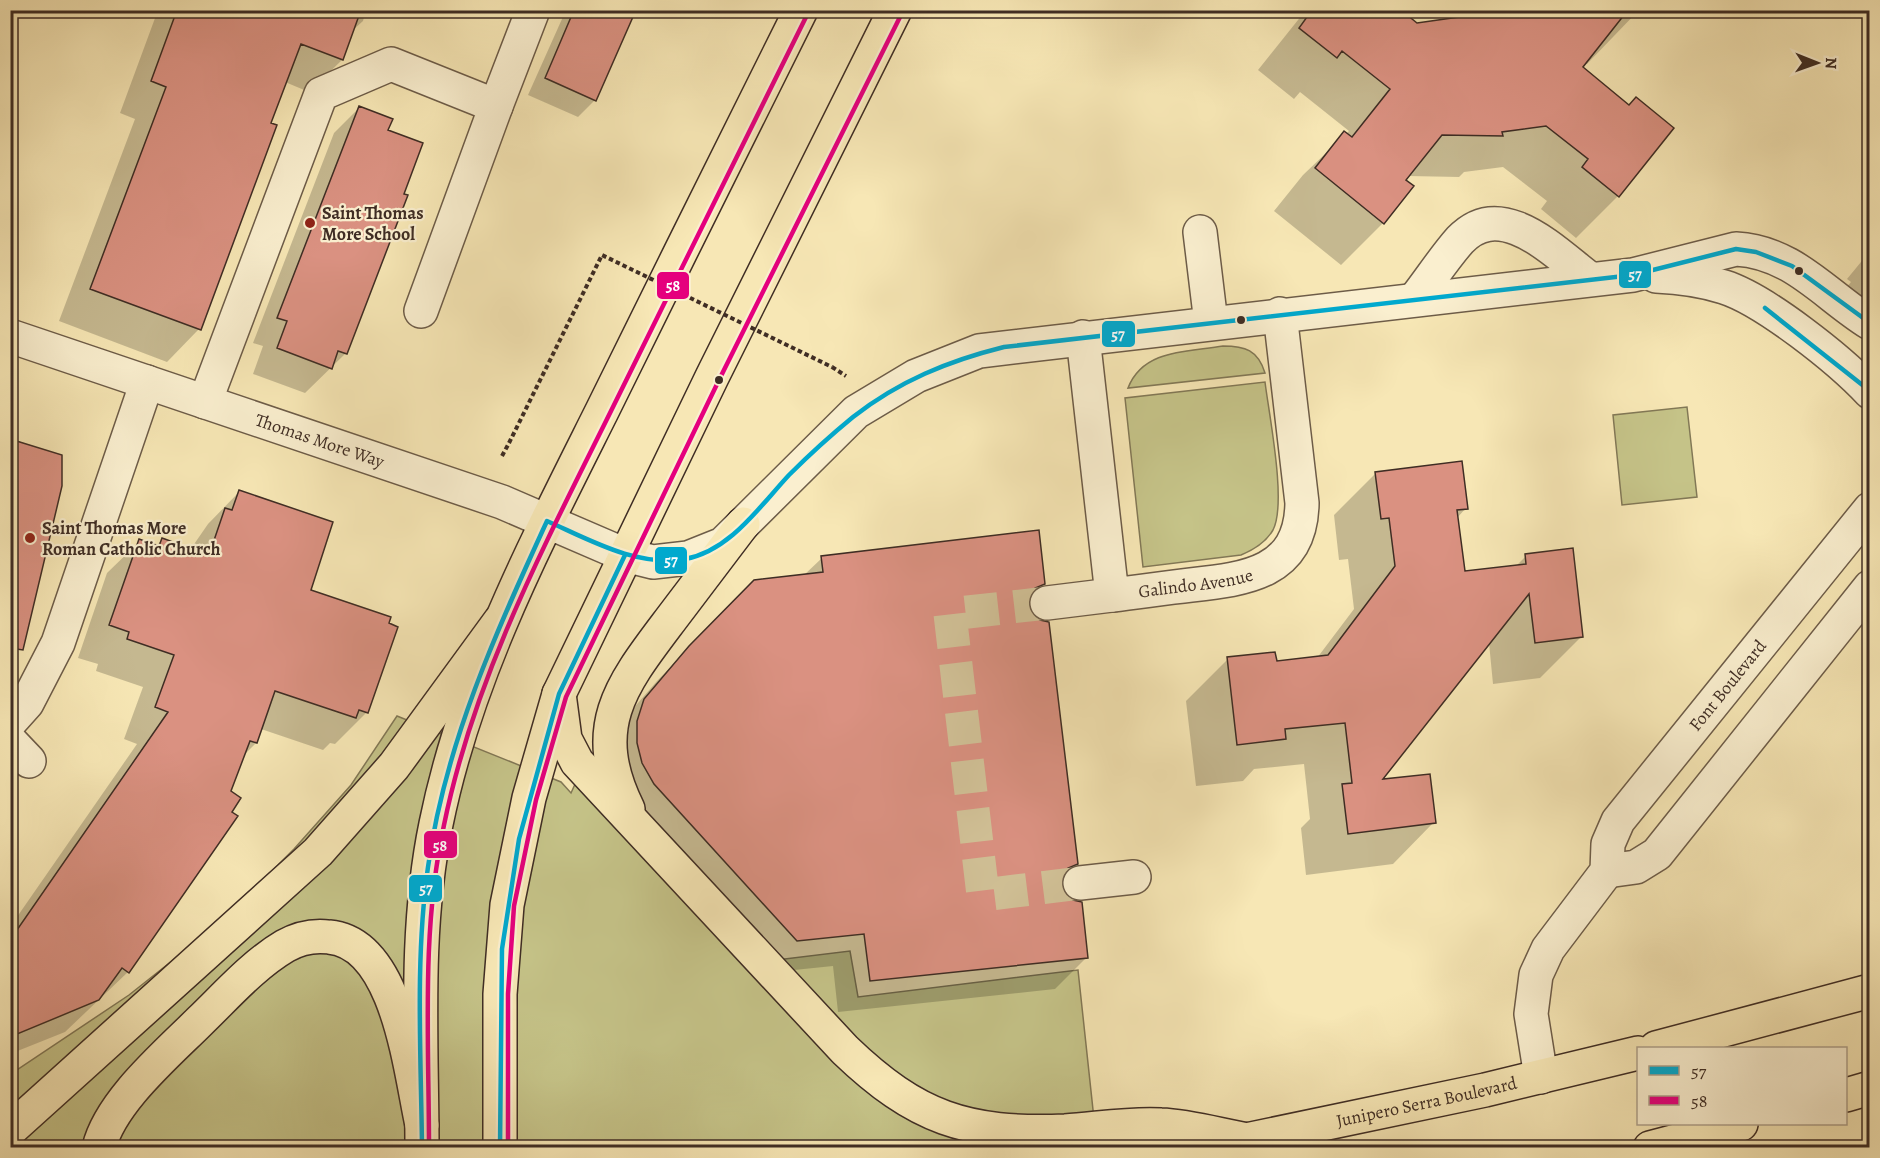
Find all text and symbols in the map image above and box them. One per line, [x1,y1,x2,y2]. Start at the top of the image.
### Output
north arrow [1787,33,1847,93]
text: N [1820,57,1842,70]
place label: Saint Thomas More School [322,201,423,246]
marker: Saint Thomas More School [303,216,317,230]
line badge: 57 [1618,260,1652,289]
text: 57 [1628,264,1642,286]
unlabelled marker [1793,265,1805,277]
line badge: 58 [656,271,690,300]
text: 58 [666,275,681,297]
unlabelled marker [1235,314,1247,326]
line badge: 57 [1101,320,1136,348]
text: 57 [1111,324,1125,346]
unlabelled marker [713,374,725,386]
street label: Thomas More Way [252,408,388,474]
place label: Saint Thomas More Roman Catholic Church [42,516,221,561]
marker: Saint Thomas More Roman Catholic Church [23,531,37,545]
line badge: 57 [654,546,688,575]
text: 57 [664,550,678,572]
street label: Galindo Avenue [1137,563,1256,604]
street label: Font Boulevard [1683,634,1772,736]
line badge: 58 [423,830,458,859]
text: 58 [433,835,448,857]
line badge: 57 [408,874,443,903]
text: 57 [419,878,433,900]
legend [1637,1047,1847,1125]
text: 57 [1691,1059,1707,1083]
street label: Junipero Serra Boulevard [1334,1071,1520,1133]
text: 58 [1691,1089,1707,1113]

